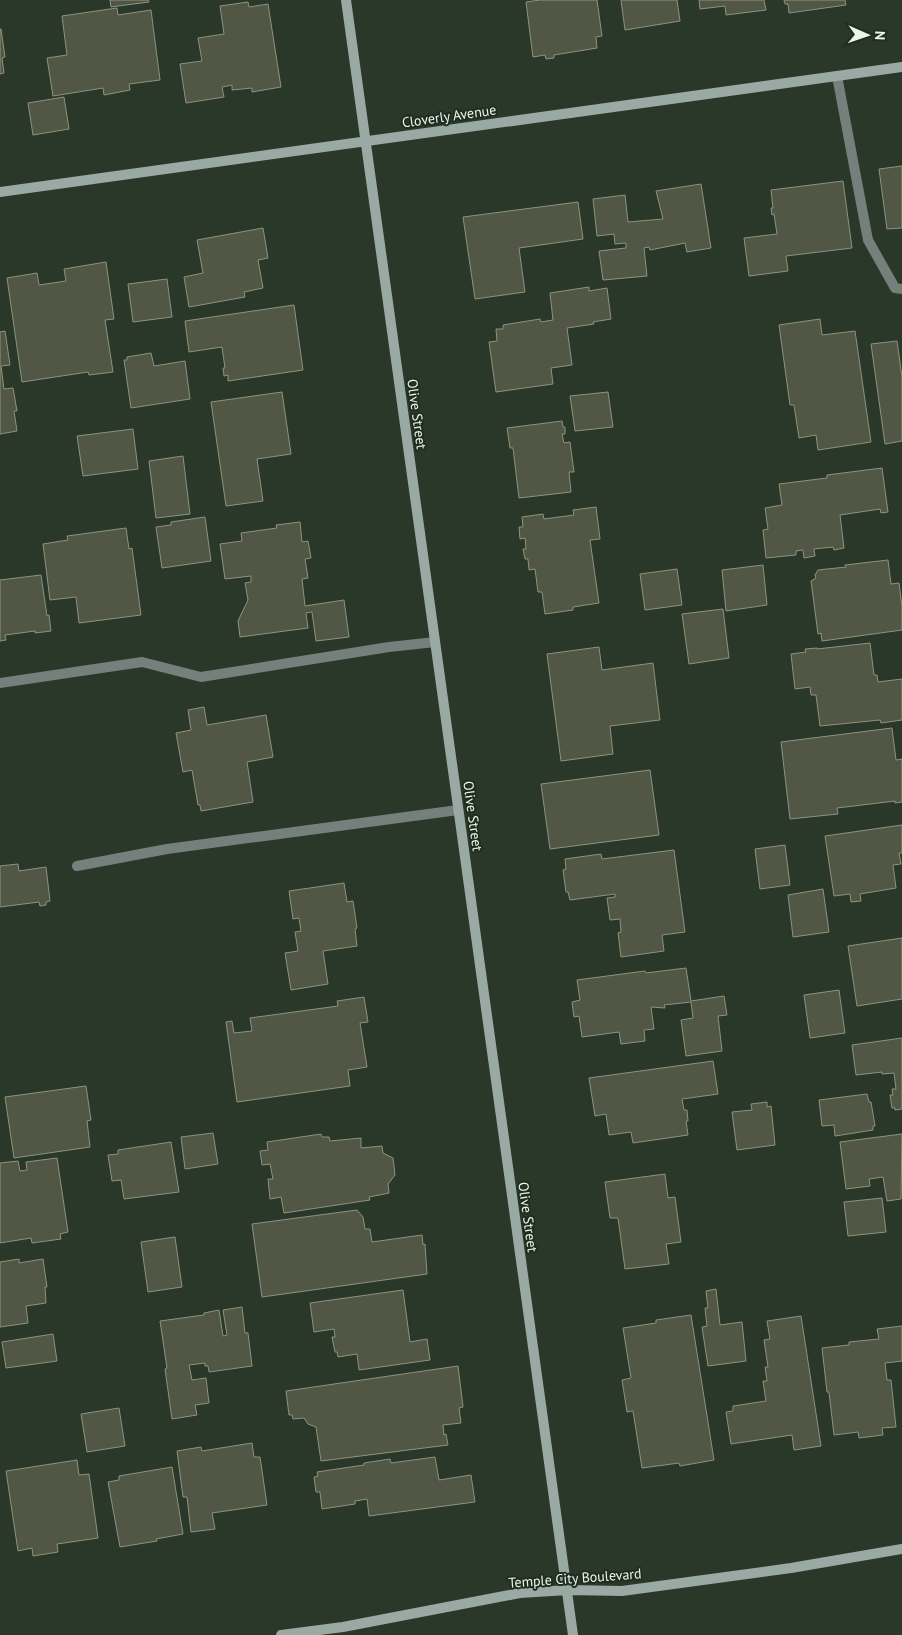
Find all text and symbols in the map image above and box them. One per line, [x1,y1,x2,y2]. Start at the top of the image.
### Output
north arrow [842,10,892,60]
text: N [871,31,889,40]
street label: Cloverly Avenue [401,100,497,132]
street label: Olive Street [403,378,431,450]
street label: Olive Street [459,780,487,852]
street label: Olive Street [514,1181,542,1253]
street label: Temple City Boulevard [508,1564,642,1592]

